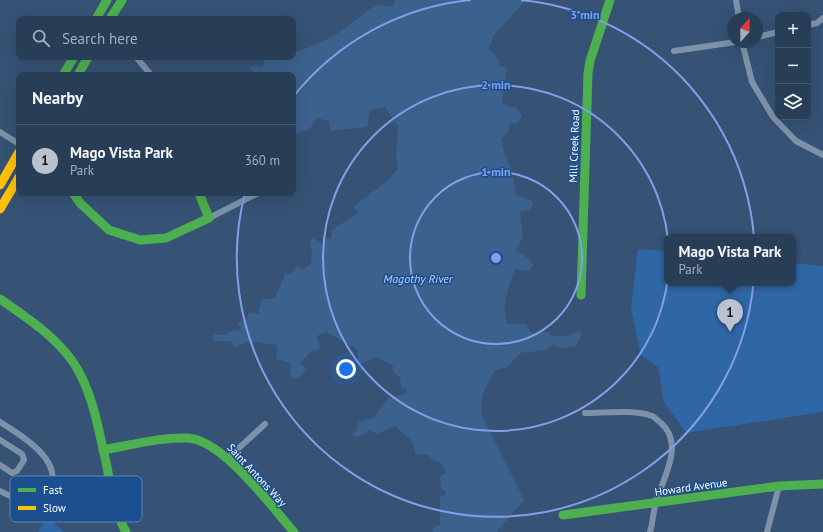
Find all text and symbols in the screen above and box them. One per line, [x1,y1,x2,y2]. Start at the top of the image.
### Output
text: 3 min [570,7,600,22]
north arrow [727,12,763,48]
map controls [775,12,811,120]
button: + [775,12,811,48]
search box [16,16,296,60]
icon: search [30,27,52,49]
text: Search here [62,29,138,48]
button: − [775,48,811,84]
text: 2 min [481,77,511,92]
button: layers [775,84,811,120]
text: Nearby [32,87,83,109]
street label: Mill Creek Road [566,109,582,183]
text: Mago Vista Park [70,143,173,162]
text: 1 [41,152,49,169]
text: 360 m [245,152,280,169]
text: Park [70,162,94,179]
text: 1 min [481,164,511,179]
popup [664,234,796,286]
text: Mago Vista Park [679,242,781,261]
centre of rings [489,251,503,265]
text: Park [679,261,702,278]
water label: Magothy River [383,271,454,286]
pin: 1 [717,299,743,332]
your location [336,359,356,379]
street label: Saint Antons Way [224,441,290,510]
street label: Howard Avenue [654,475,729,499]
legend [10,476,142,522]
text: Fast [43,483,63,497]
text: Slow [43,501,66,515]

